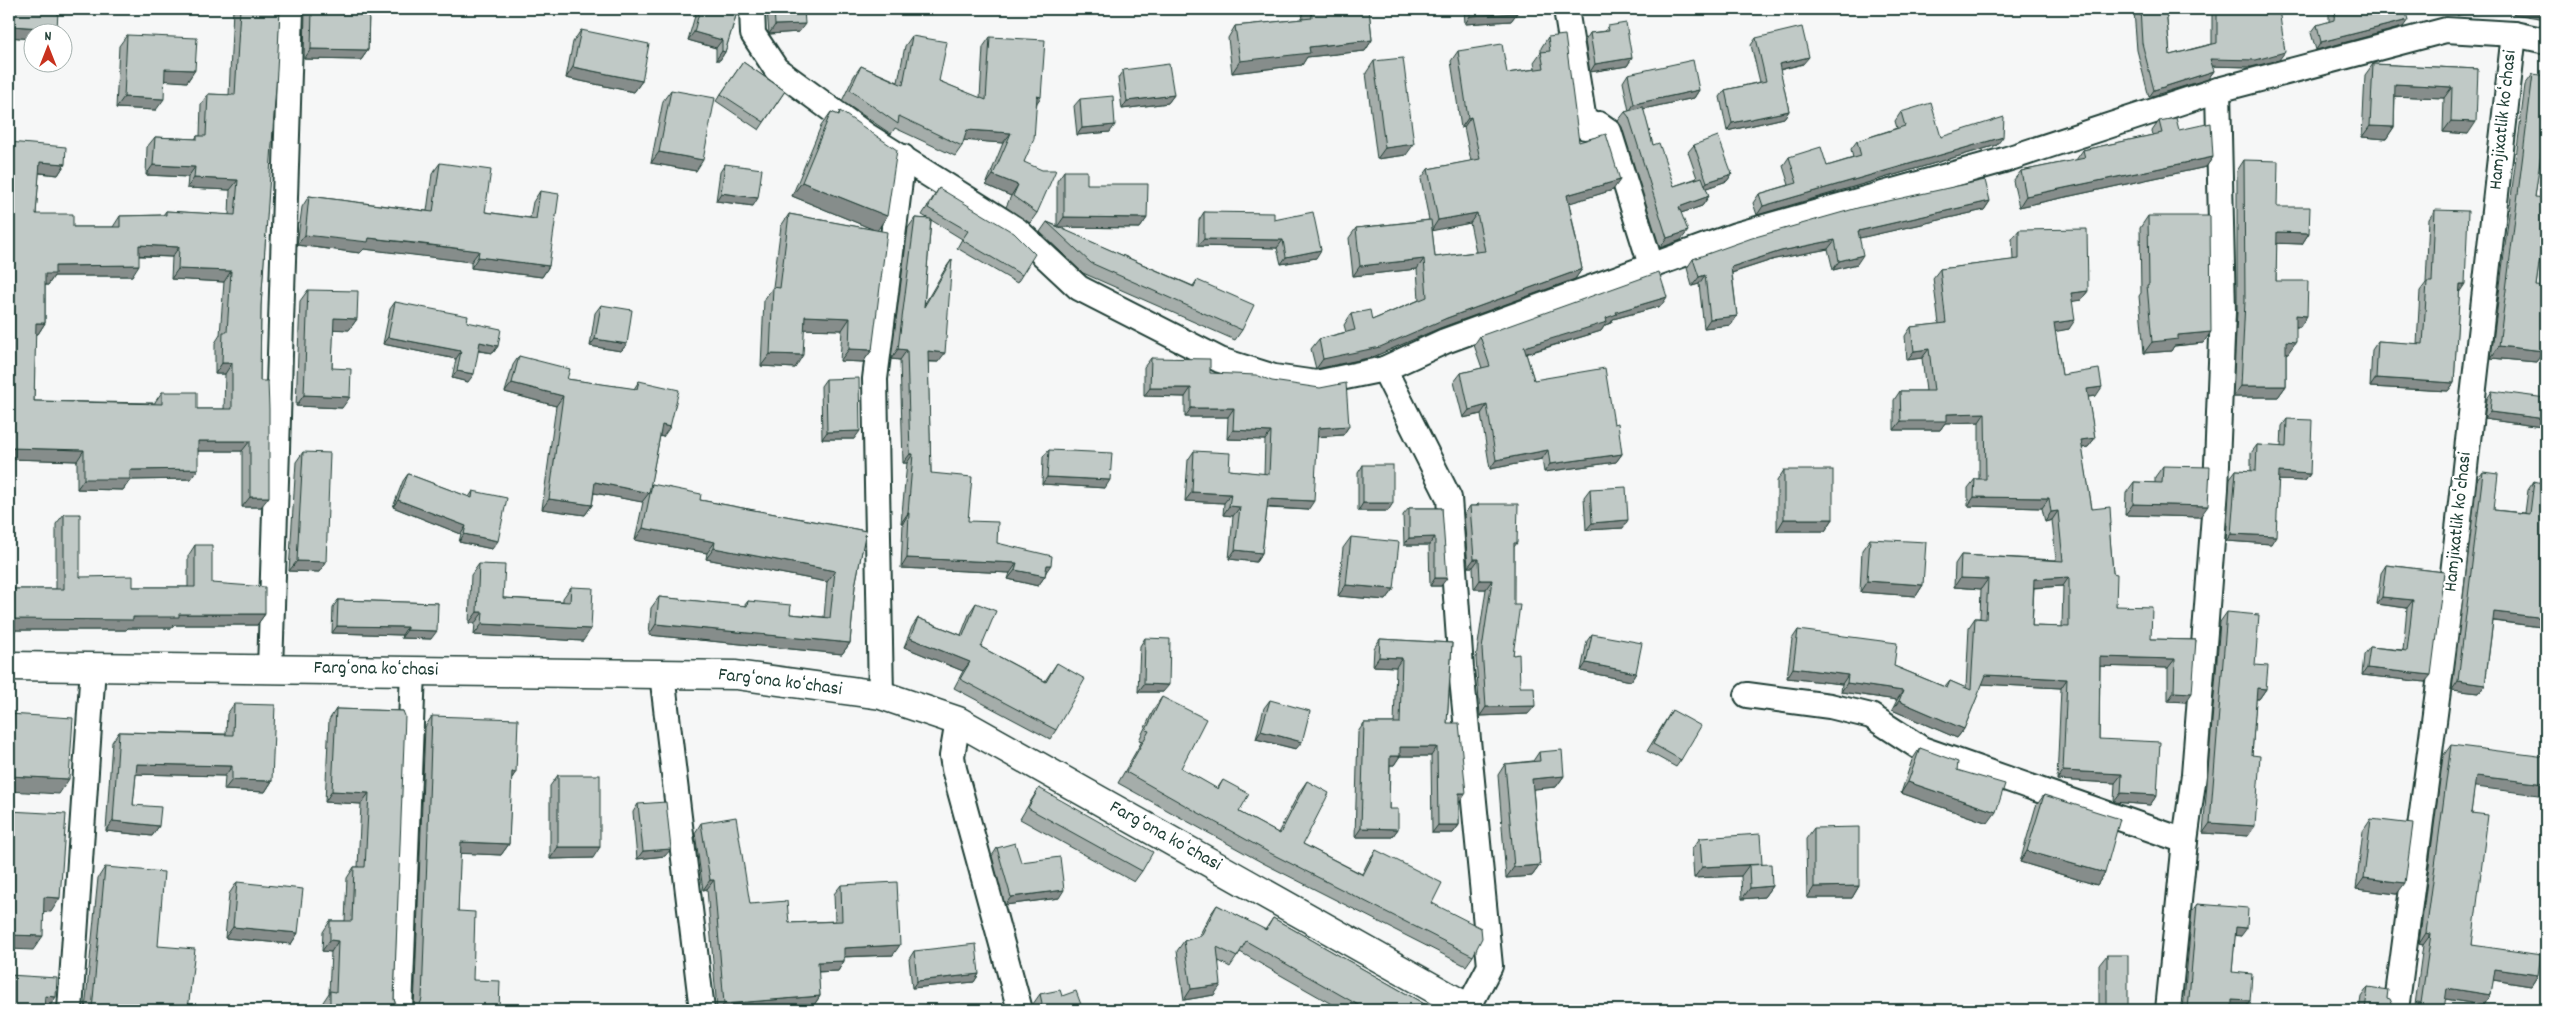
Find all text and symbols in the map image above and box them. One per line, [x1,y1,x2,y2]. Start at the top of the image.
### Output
north arrow [22,22,72,72]
text: N [45,27,52,47]
street label: Hamjixatlik koʻchasi [2483,48,2525,191]
street label: Hamjixatlik koʻchasi [2438,450,2480,593]
street label: Fargʻona koʻchasi [313,655,439,685]
street label: Fargʻona koʻchasi [716,662,844,704]
street label: Fargʻona koʻchasi [1104,795,1227,879]

